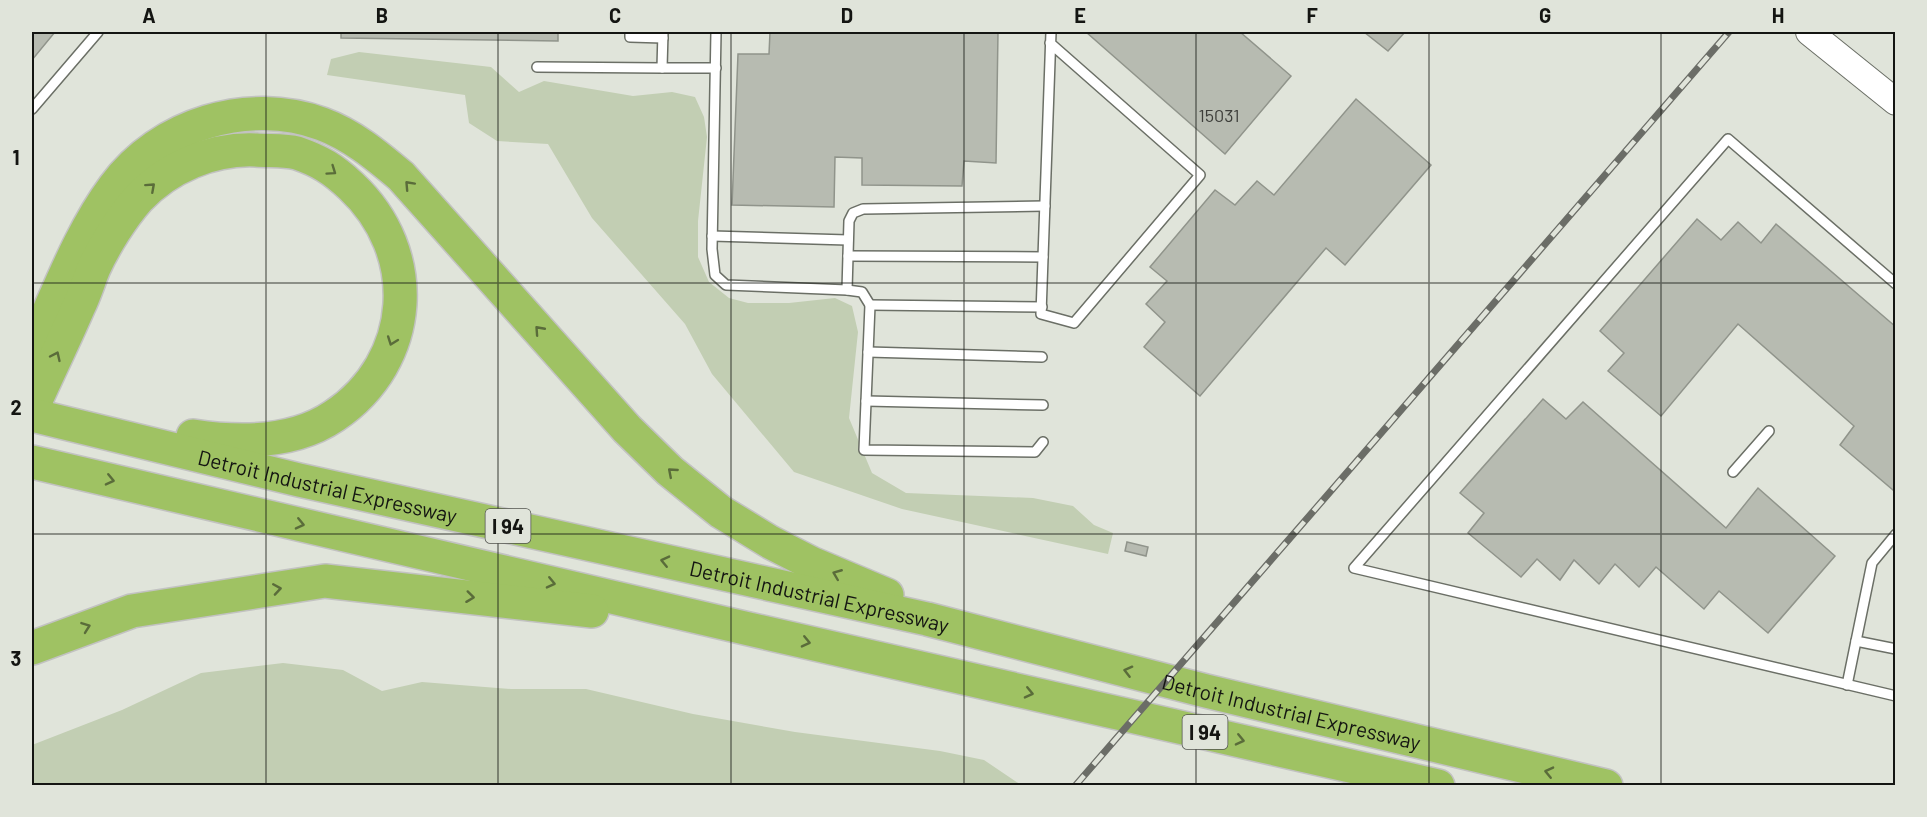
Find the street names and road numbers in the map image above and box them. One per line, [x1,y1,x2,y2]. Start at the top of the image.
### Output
street label: Detroit Industrial Expressway [196,443,460,527]
road number: I 94 [486,509,530,543]
street label: Detroit Industrial Expressway [687,554,952,637]
street label: Detroit Industrial Expressway [1160,668,1424,754]
road number: I 94 [1182,715,1228,749]

